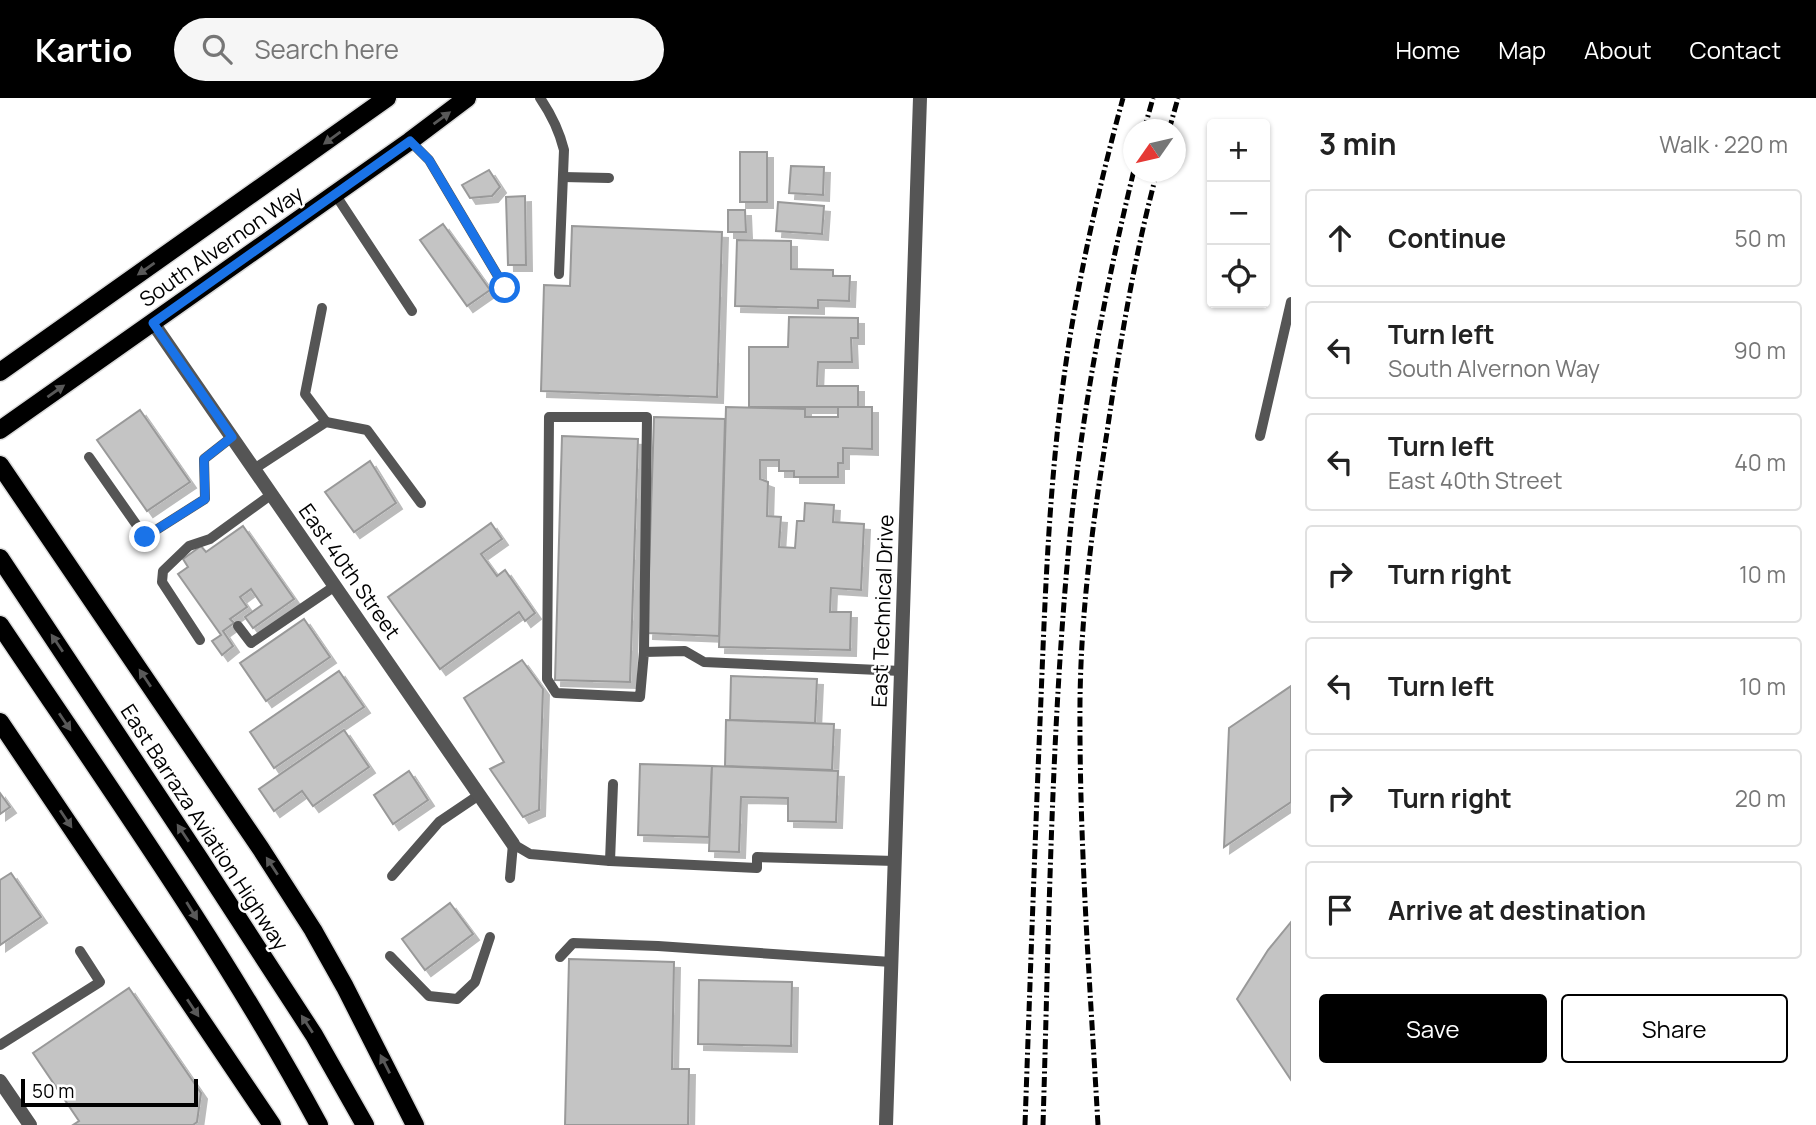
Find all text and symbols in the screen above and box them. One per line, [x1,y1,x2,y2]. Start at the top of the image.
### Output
search box [174,18,664,81]
text: Kartio [35,27,132,72]
icon: search [198,30,236,68]
text: Search here [254,31,399,67]
text: Home [1395,33,1460,66]
text: Map [1498,33,1546,66]
text: About [1584,33,1652,66]
text: Contact [1690,33,1781,66]
one-way arrow [433,111,451,125]
north arrow [1123,119,1186,182]
map controls [1207,119,1270,308]
button: + [1207,119,1270,182]
text: 3 min [1319,123,1397,164]
text: Walk · 220 m [1659,128,1788,160]
one-way arrow [323,131,341,145]
street label: South Alvernon Way [134,179,308,313]
button: − [1207,182,1270,245]
icon: ahead [1321,219,1359,257]
text: Continue [1388,220,1506,256]
text: 50 m [1735,222,1786,254]
button: locate [1207,245,1270,308]
one-way arrow [137,262,155,276]
route start [489,272,520,303]
text: Turn left [1388,316,1495,352]
icon: left [1321,331,1359,369]
text: 90 m [1734,334,1786,366]
text: South Alvernon Way [1388,352,1600,384]
one-way arrow [47,384,65,398]
text: Turn left [1388,428,1495,464]
icon: left [1321,443,1359,481]
text: 40 m [1734,446,1786,478]
text: East 40th Street [1388,464,1562,496]
street label: East 40th Street [293,498,407,644]
street label: East Technical Drive [865,514,899,708]
route end [129,521,160,552]
icon: right [1321,555,1359,593]
text: Turn right [1388,556,1512,592]
text: 10 m [1739,558,1786,590]
one-way arrow [50,634,63,653]
icon: left [1321,667,1359,705]
one-way arrow [138,668,151,688]
text: Turn left [1388,668,1495,704]
text: 10 m [1739,670,1786,702]
street label: East Barraza Aviation Highway [115,698,295,956]
one-way arrow [58,713,72,731]
icon: right [1321,779,1359,817]
text: Turn right [1388,780,1512,816]
text: 20 m [1735,782,1786,814]
one-way arrow [59,810,72,829]
one-way arrow [176,823,189,843]
one-way arrow [266,857,279,876]
icon: arrive [1321,891,1359,929]
text: Arrive at destination [1388,892,1646,928]
one-way arrow [185,902,198,921]
button: Save [1319,994,1547,1063]
button: Share [1561,994,1788,1063]
one-way arrow [186,999,200,1017]
one-way arrow [300,1014,313,1033]
one-way arrow [379,1054,391,1074]
scale bar [21,1076,198,1108]
text: 50 m [32,1078,74,1104]

